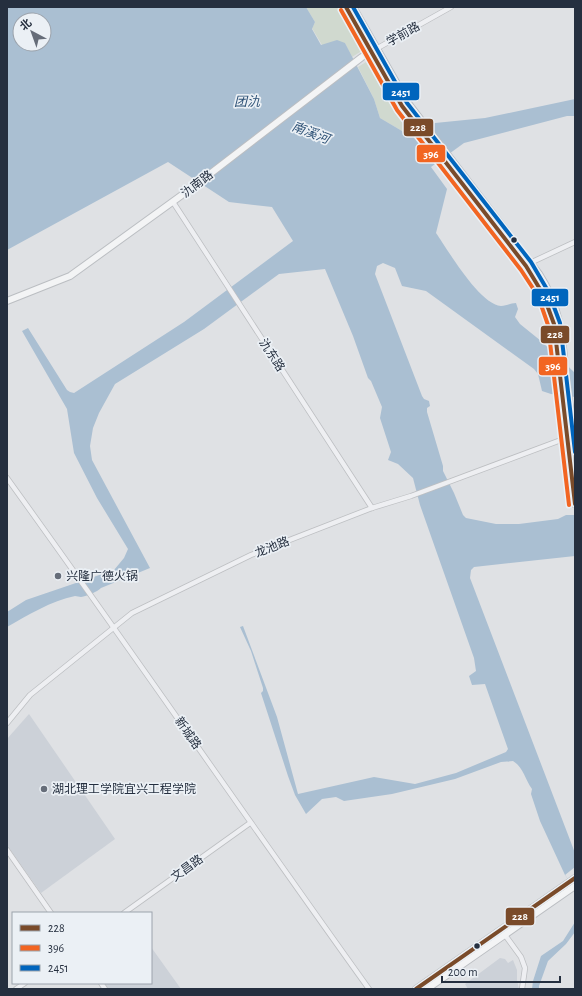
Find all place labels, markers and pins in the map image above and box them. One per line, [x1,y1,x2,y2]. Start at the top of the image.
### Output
unlabelled marker [509,235,519,245]
place label: 兴隆广德火锅 [66,569,138,582]
marker: 兴隆广德火锅 [53,571,63,581]
place label: 湖北理工学院宜兴工程学院 [52,782,196,795]
marker: 湖北理工学院宜兴工程学院 [39,784,49,794]
unlabelled marker [472,941,482,951]

